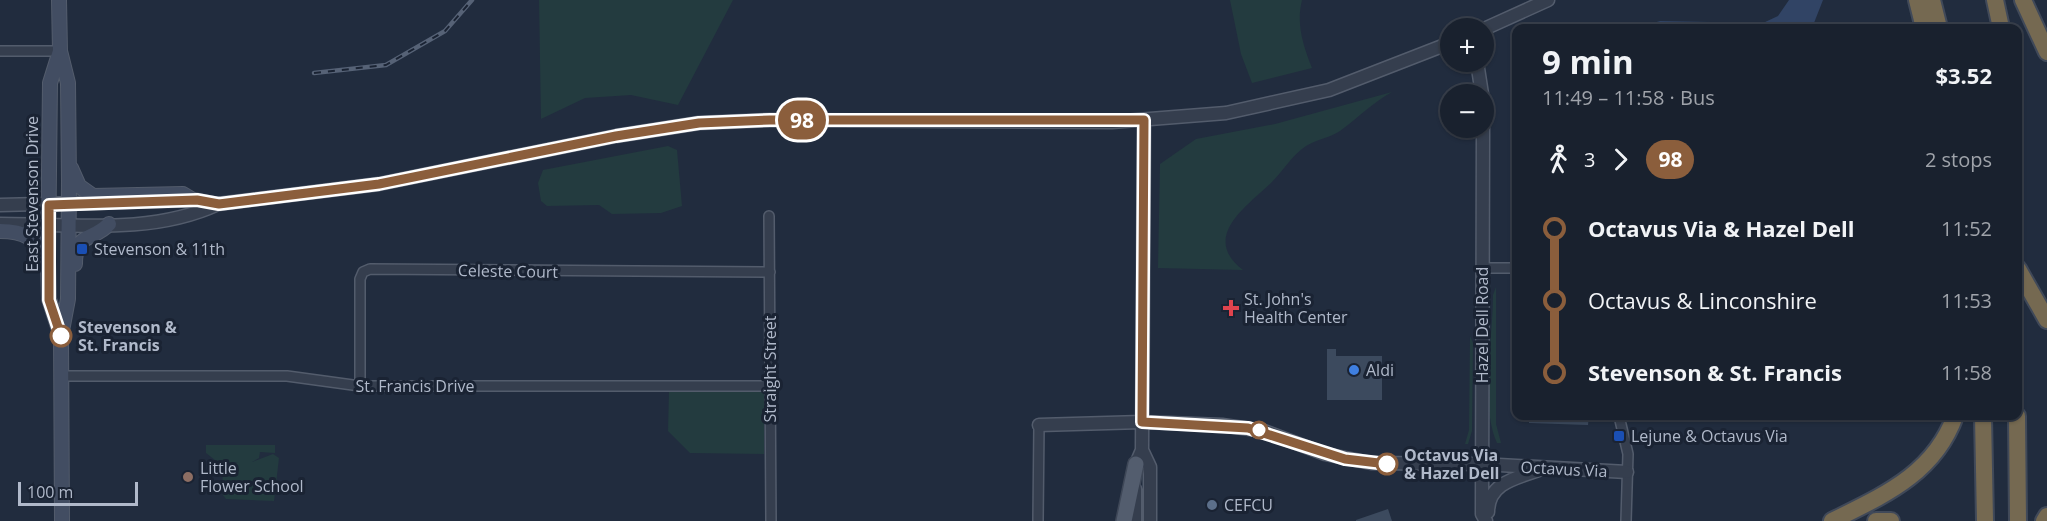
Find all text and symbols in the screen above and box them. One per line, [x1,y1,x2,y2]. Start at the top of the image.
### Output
map controls [1440,18,1494,138]
button: + [1440,18,1494,72]
text: 9 min [1542,39,1634,84]
text: $3.52 [1935,60,1992,90]
button: − [1440,84,1494,138]
text: 11:49 – 11:58 · Bus [1542,84,1715,111]
line badge: 98 [775,100,829,140]
text: 98 [790,106,814,134]
street label: East Stevenson Drive [21,116,43,272]
icon: walk [1542,143,1575,176]
icon: forward [1604,143,1637,176]
text: 98 [1658,145,1682,173]
text: 3 [1584,146,1595,173]
text: 2 stops [1925,146,1992,173]
text: Octavus Via & Hazel Dell [1588,213,1855,243]
text: 11:52 [1941,215,1992,242]
place label: Stevenson & 11th [94,238,225,260]
marker: Stevenson & 11th [75,242,89,256]
street label: Celeste Court [458,259,559,283]
street label: Hazel Dell Road [1471,267,1493,383]
text: Octavus & Linconshire [1588,285,1817,315]
text: 11:53 [1941,287,1992,314]
place label: St. John's Health Center [1244,288,1348,328]
marker: St. John's Health Center [1222,299,1240,317]
street label: Straight Street [759,315,781,423]
place label: Stevenson & St. Francis [78,316,177,356]
marker: Stevenson & St. Francis [50,325,72,347]
text: Stevenson & St. Francis [1588,357,1842,387]
place label: Aldi [1366,359,1394,381]
text: 11:58 [1941,359,1992,386]
marker: Aldi [1347,363,1361,377]
street label: St. Francis Drive [356,375,475,397]
unlabelled marker [1250,421,1268,439]
place label: Lejune & Octavus Via [1631,425,1788,447]
marker: Lejune & Octavus Via [1612,429,1626,443]
place label: Octavus Via & Hazel Dell [1404,444,1499,484]
marker: Octavus Via & Hazel Dell [1376,453,1398,475]
street label: Octavus Via [1520,456,1608,482]
place label: Little Flower School [200,457,304,497]
marker: Little Flower School [181,470,195,484]
scale bar [18,479,138,506]
text: 100 m [27,481,73,503]
place label: CEFCU [1224,494,1273,516]
marker: CEFCU [1205,498,1219,512]

